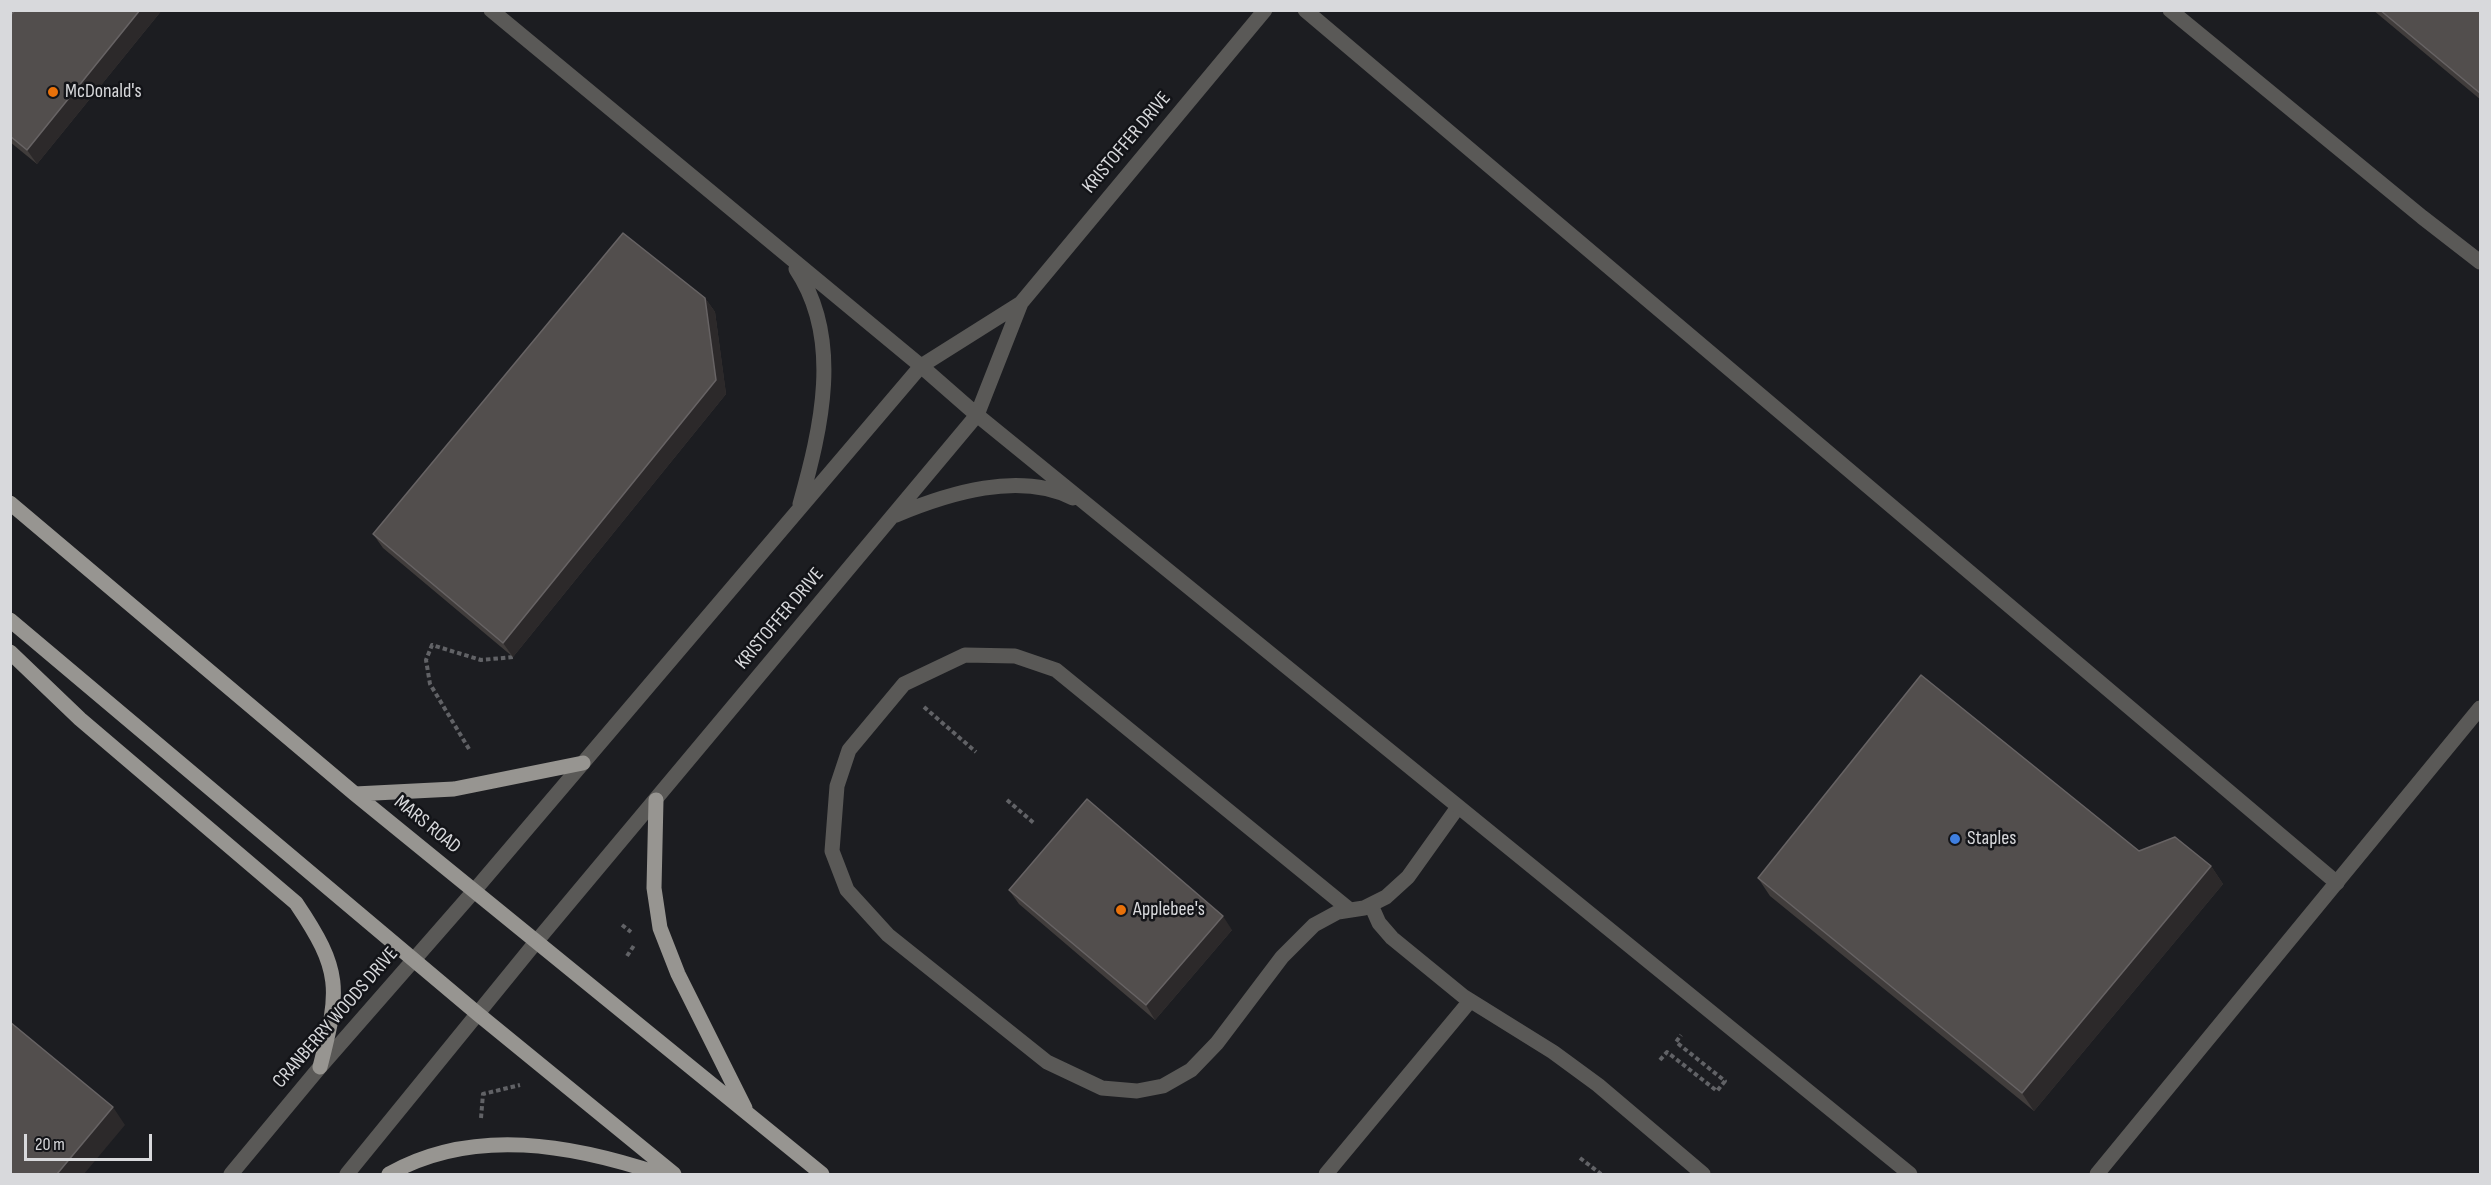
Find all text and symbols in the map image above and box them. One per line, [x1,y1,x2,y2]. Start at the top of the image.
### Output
place label: McDonald's [65,80,142,104]
marker: McDonald's [46,85,60,99]
street label: KRISTOFFER DRIVE [1078,87,1176,199]
street label: KRISTOFFER DRIVE [731,563,829,675]
street label: MARS ROAD [389,791,465,859]
place label: Staples [1967,827,2016,851]
marker: Staples [1948,832,1962,846]
place label: Applebee's [1133,898,1205,922]
marker: Applebee's [1114,903,1128,917]
street label: CRANBERRY WOODS DRIVE [268,943,404,1093]
scale bar [27,1122,154,1160]
text: 20 m [35,1134,65,1155]

